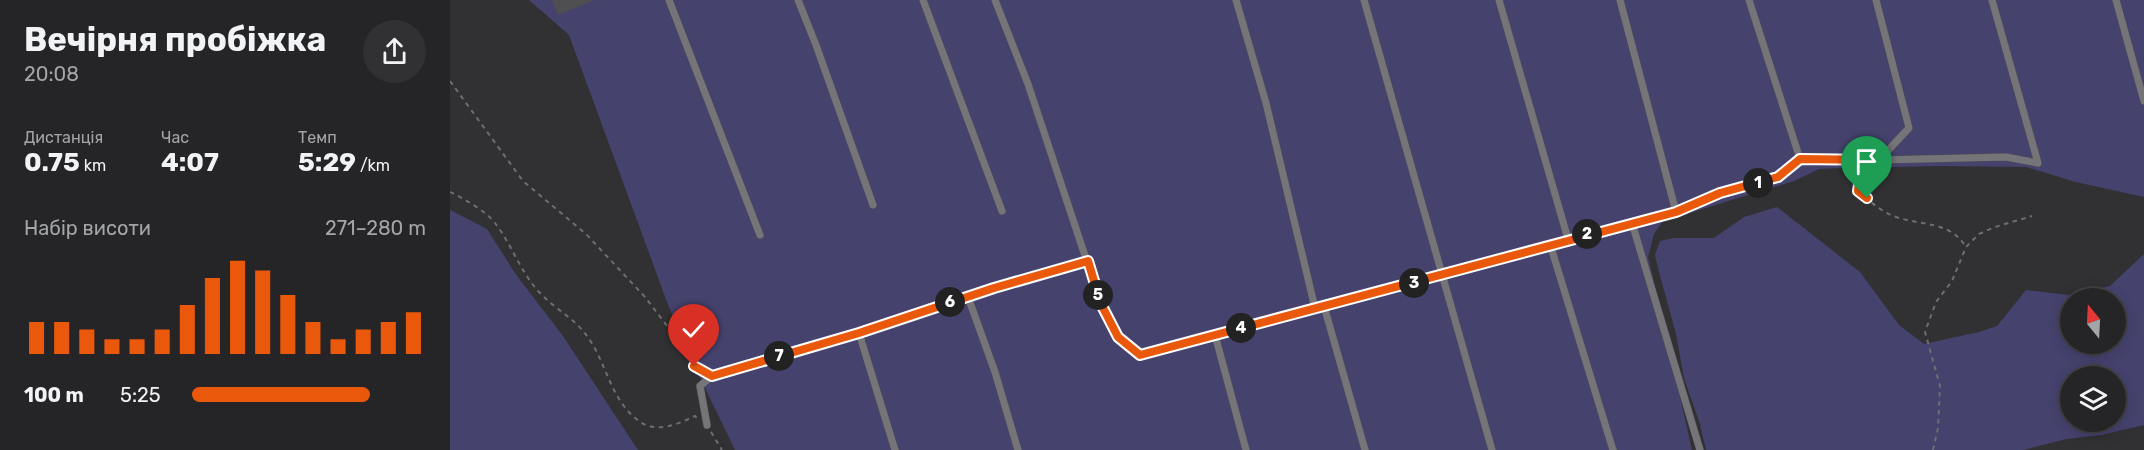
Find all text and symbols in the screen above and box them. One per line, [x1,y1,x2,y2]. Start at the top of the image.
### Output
text: Вечірня пробіжка [24,20,326,59]
button: share [363,20,426,83]
text: 20:08 [24,62,79,86]
text: Дистанція [24,128,103,147]
text: Час [161,128,189,147]
text: Темп [298,128,337,147]
pin [1841,136,1892,198]
icon: arrive [1850,145,1883,178]
text: 0.75 [24,147,80,178]
text: 4:07 [161,147,219,178]
text: 5:29 [298,147,356,178]
text: km [80,156,106,175]
text: /km [356,156,390,175]
pin: 1 [1743,168,1773,198]
text: 1 [1754,173,1762,192]
text: Набір висоти [24,216,151,240]
text: 271–280 m [325,216,426,240]
pin: 2 [1572,219,1602,249]
text: 2 [1582,224,1592,243]
pin: 3 [1399,268,1429,298]
text: 3 [1409,273,1419,292]
pin: 5 [1083,280,1113,310]
text: 5 [1093,285,1103,304]
pin: 6 [935,287,965,317]
north arrow [2060,288,2126,354]
map controls [2060,288,2126,432]
text: 6 [945,292,955,311]
pin [668,304,719,366]
icon: check [677,313,710,346]
pin: 4 [1226,313,1256,343]
text: 4 [1236,318,1246,337]
pin: 7 [764,341,794,371]
text: 7 [774,346,784,365]
button: layers [2060,366,2126,432]
text: 100 m [24,383,84,407]
text: 5:25 [120,383,161,407]

